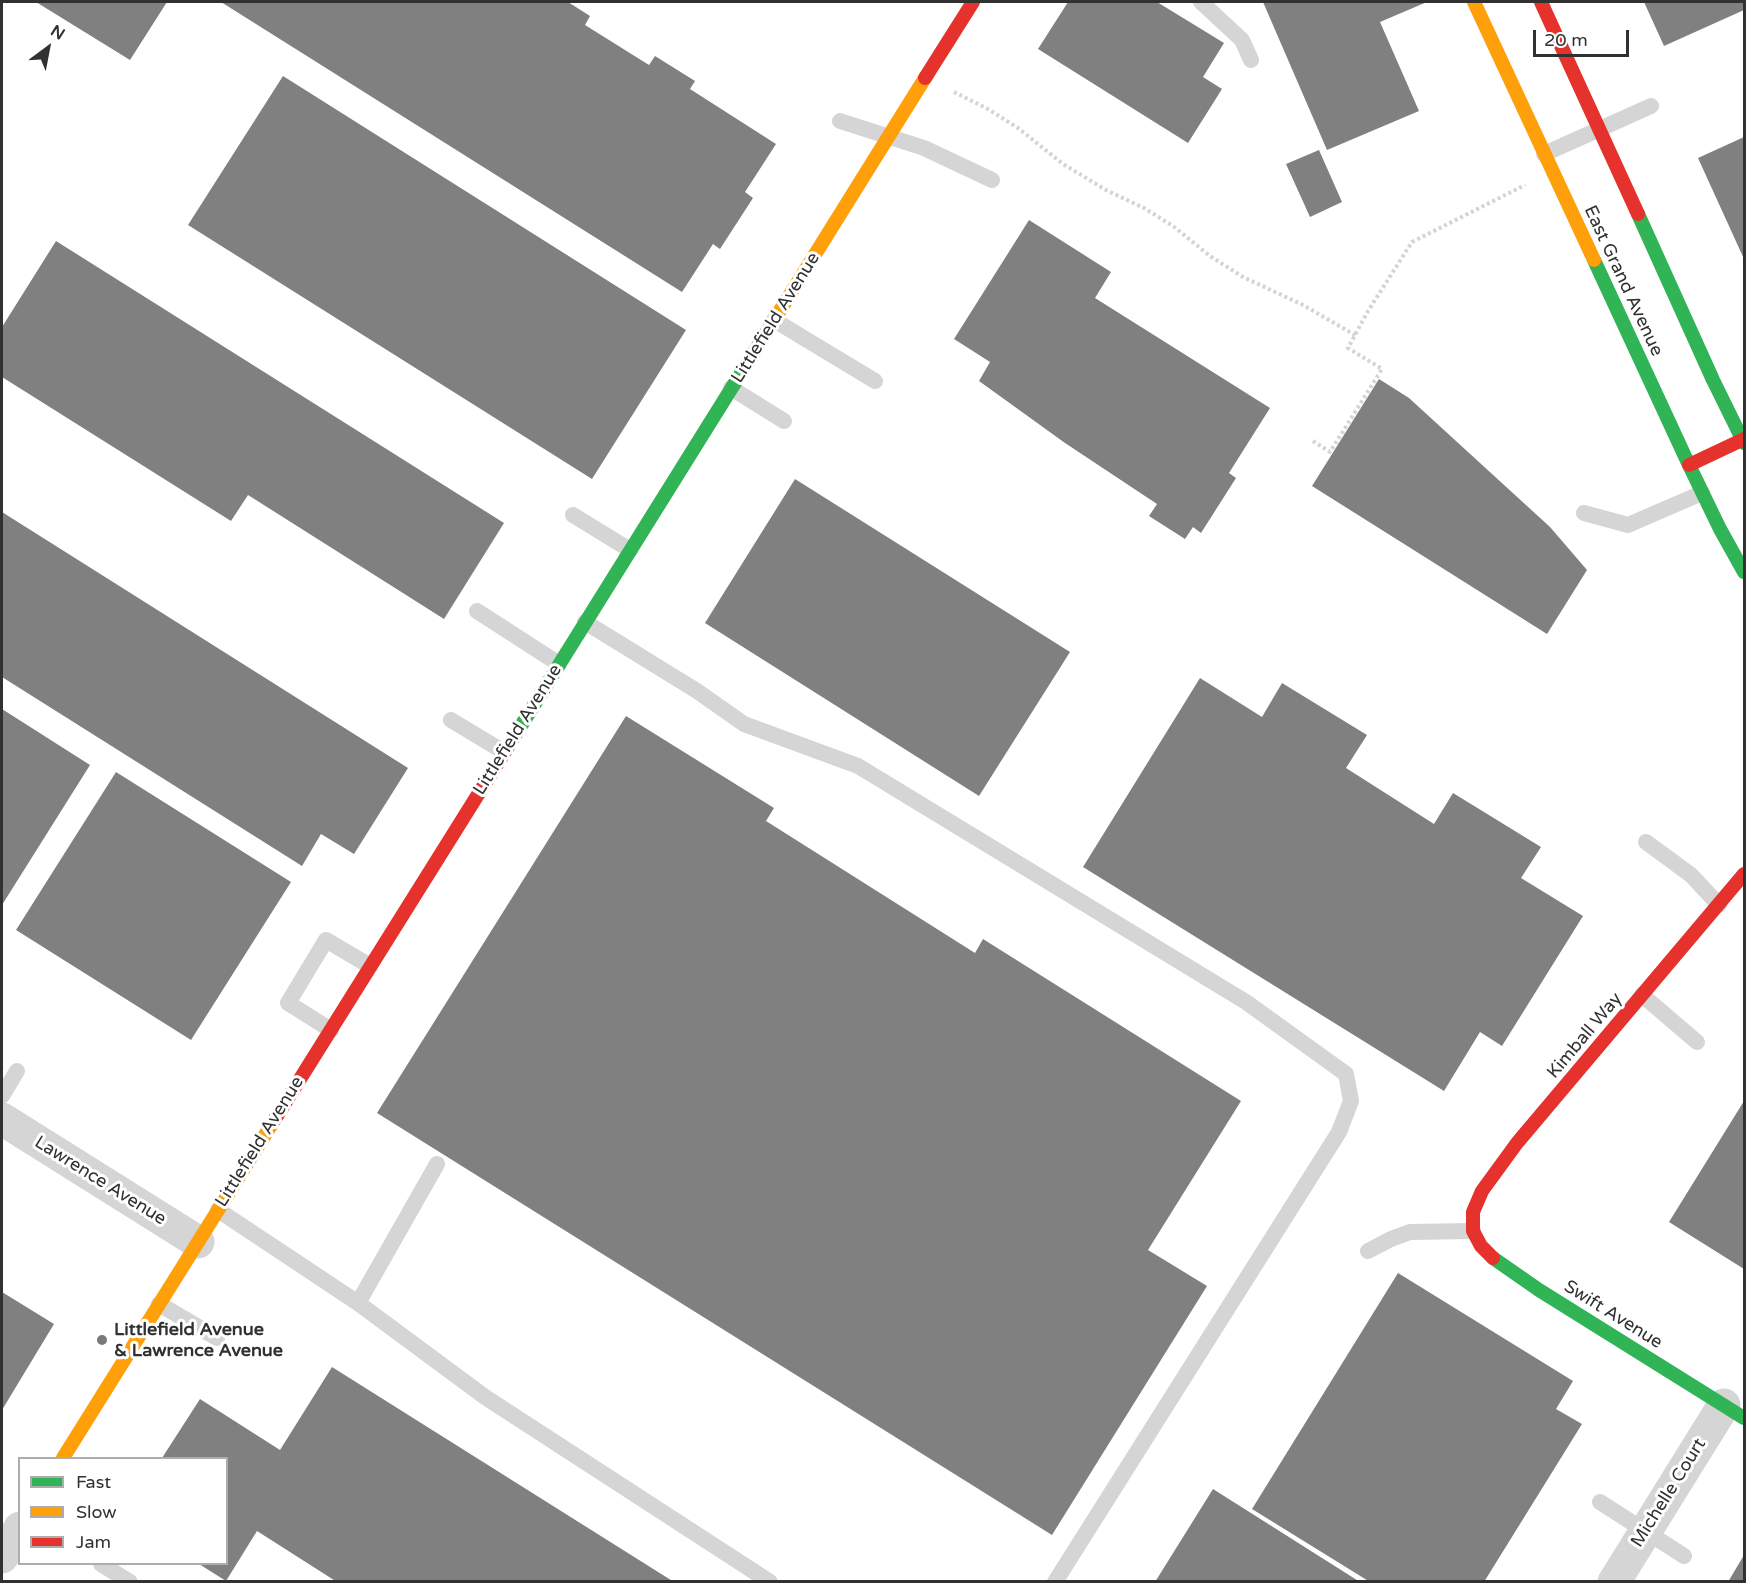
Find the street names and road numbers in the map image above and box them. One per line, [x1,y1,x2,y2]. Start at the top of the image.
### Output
street label: East Grand Avenue [1579,202,1667,360]
street label: Littlefield Avenue [727,249,825,387]
street label: Littlefield Avenue [469,661,567,799]
street label: Kimball Way [1543,989,1627,1083]
street label: Littlefield Avenue [211,1073,309,1211]
street label: Lawrence Avenue [30,1132,170,1230]
street label: Swift Avenue [1560,1276,1666,1354]
street label: Michelle Court [1627,1435,1711,1551]

